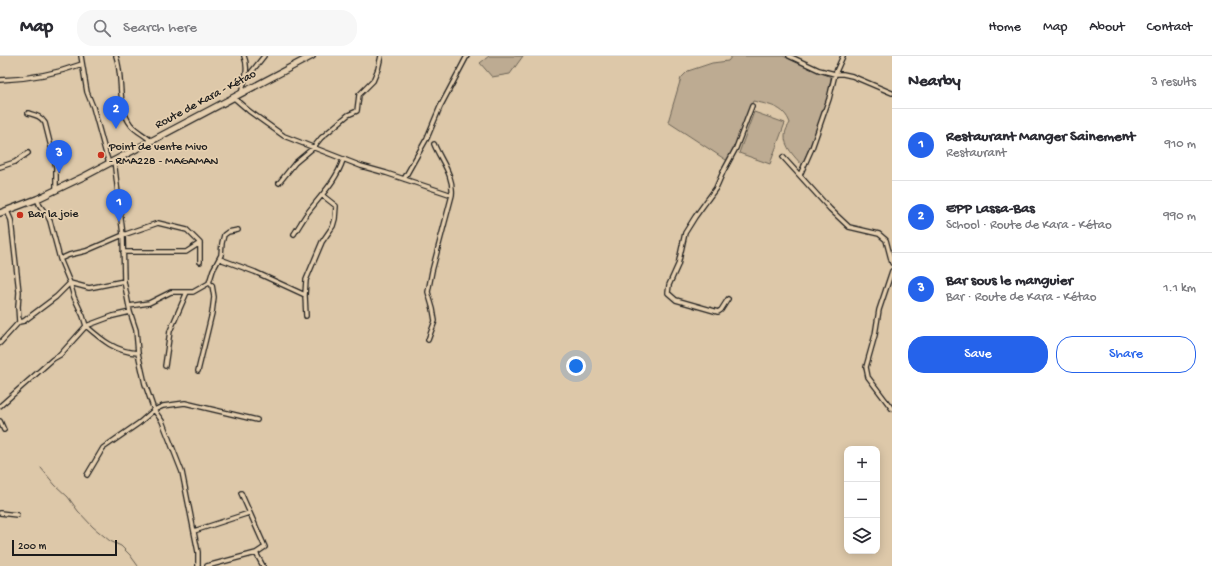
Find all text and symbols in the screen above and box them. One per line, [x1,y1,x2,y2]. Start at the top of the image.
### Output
search box [77,10,357,46]
text: Map [20,16,53,39]
icon: search [91,17,113,39]
text: Search here [123,19,197,37]
text: Home [989,19,1021,36]
text: Map [1043,19,1067,36]
text: About [1089,19,1125,36]
text: Contact [1147,19,1192,36]
street label: Route de Kara - Kétao [153,67,259,133]
text: Nearby [908,72,961,92]
text: 3 results [1151,75,1196,90]
pin: 2 [103,96,129,129]
text: Restaurant Manger Sainement [946,128,1135,146]
text: 1 [918,137,924,152]
text: 910 m [1165,137,1196,152]
pin: 3 [46,140,72,173]
place label: Point de vente Mivo - RMA228 - MAGAMAN [108,141,219,169]
text: Restaurant [946,146,1006,161]
marker: Point de vente Mivo - RMA228 - MAGAMAN [96,150,106,160]
pin: 1 [106,189,132,222]
text: EPP Lassa-Bas [946,200,1035,218]
place label: Bar la joie [27,208,79,222]
text: 2 [918,209,924,224]
text: 990 m [1163,209,1196,224]
marker: Bar la joie [15,210,25,220]
text: School · Route de Kara - Kétao [946,218,1112,233]
text: Bar sous le manguier [946,272,1073,290]
text: 3 [918,281,924,296]
text: 1.1 km [1163,281,1196,296]
text: Bar · Route de Kara - Kétao [946,290,1096,305]
button: Save [908,336,1048,373]
button: Share [1056,336,1196,373]
your location [566,356,586,376]
map controls [844,446,880,554]
button: + [844,446,880,482]
button: − [844,482,880,518]
button: layers [844,518,880,554]
scale bar [12,538,117,557]
text: 200 m [18,541,46,553]

